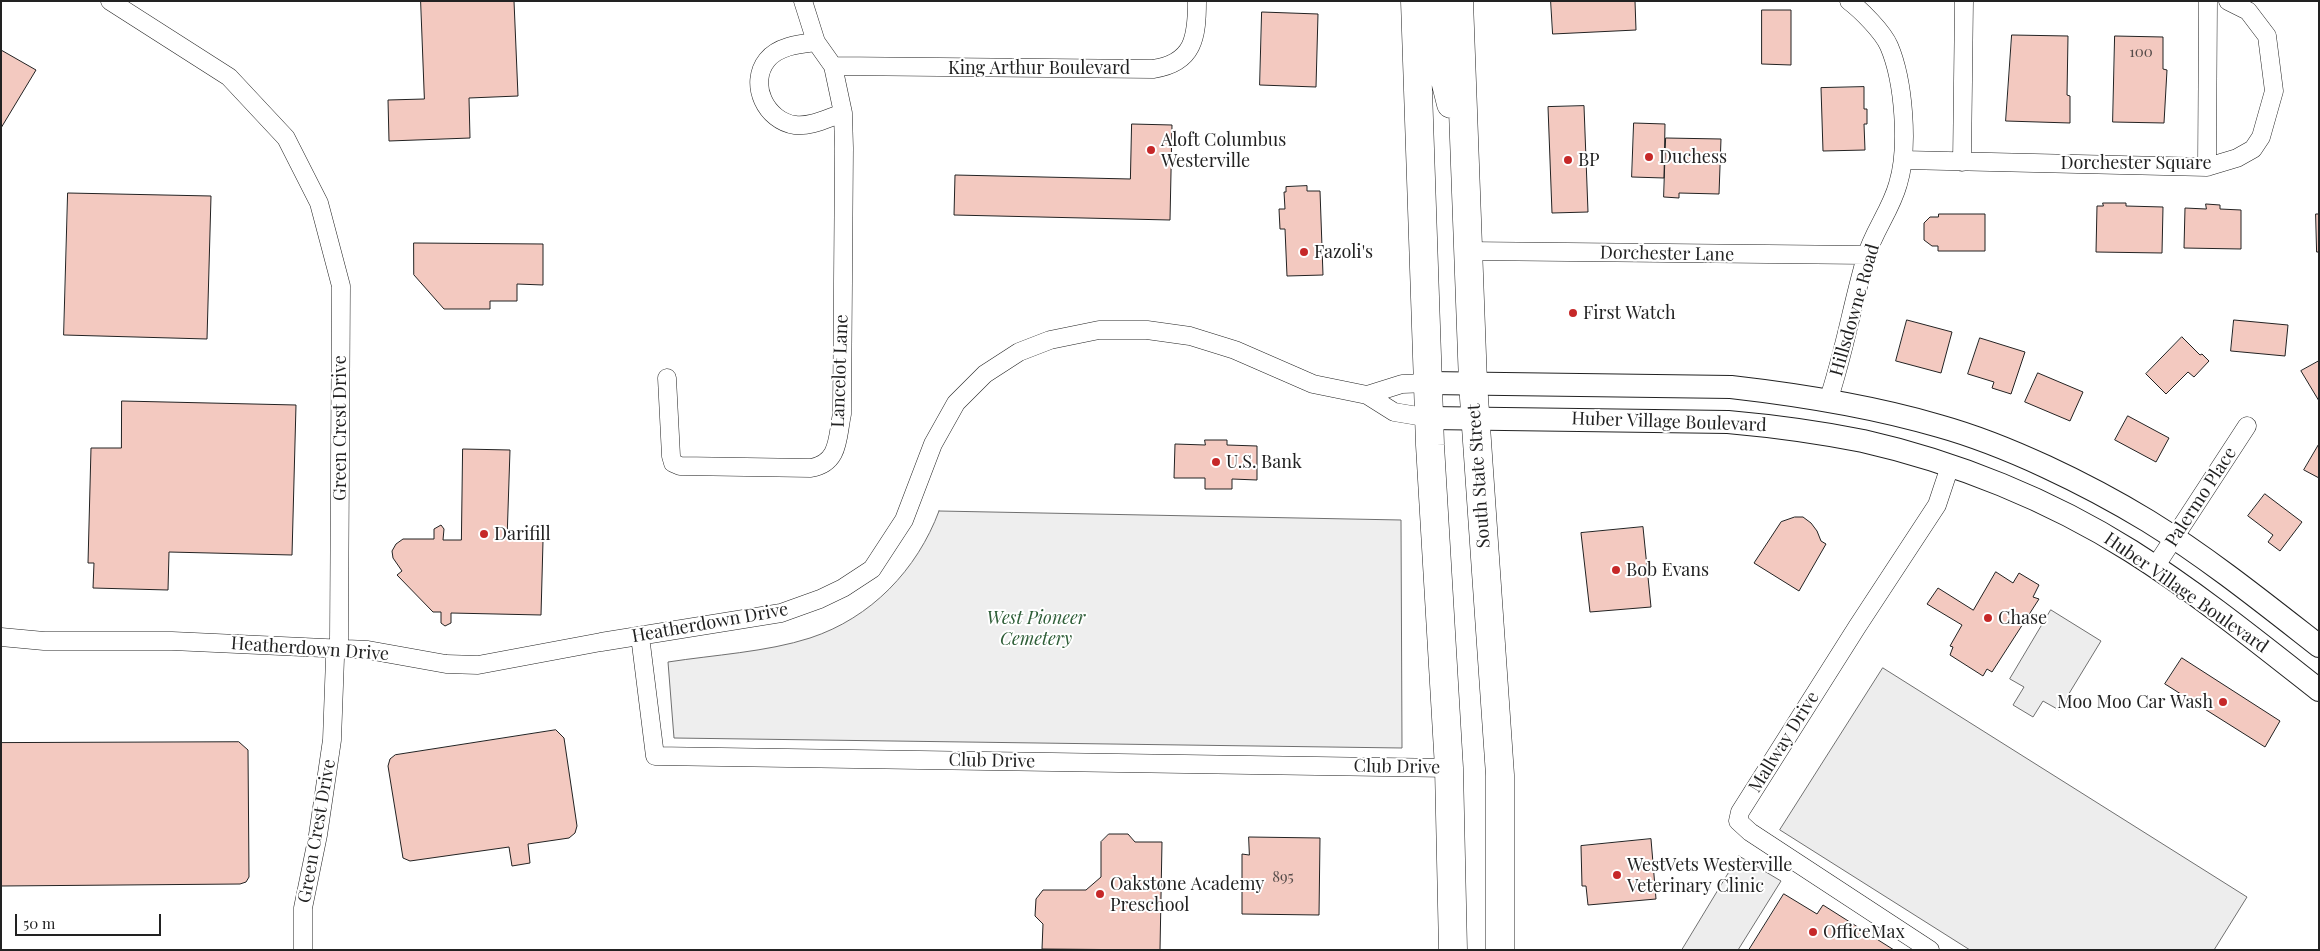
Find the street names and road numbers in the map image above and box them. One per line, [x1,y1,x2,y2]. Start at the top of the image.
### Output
street label: King Arthur Boulevard [948,57,1130,79]
street label: Dorchester Square [2060,152,2212,174]
street label: Hillsdowne Road [1826,241,1884,379]
street label: Dorchester Lane [1600,242,1734,266]
street label: Lancelot Lane [827,314,853,428]
street label: Green Crest Drive [329,355,351,501]
street label: South State Street [1463,403,1495,549]
street label: Huber Village Boulevard [1571,408,1767,436]
street label: Palermo Place [2161,443,2241,551]
street label: Huber Village Boulevard [2100,528,2272,658]
street label: Heatherdown Drive [630,599,790,647]
street label: Heatherdown Drive [230,633,390,665]
street label: Mallway Drive [1744,687,1824,797]
street label: Club Drive [948,749,1036,773]
street label: Club Drive [1353,755,1441,779]
street label: Green Crest Drive [294,757,340,905]

